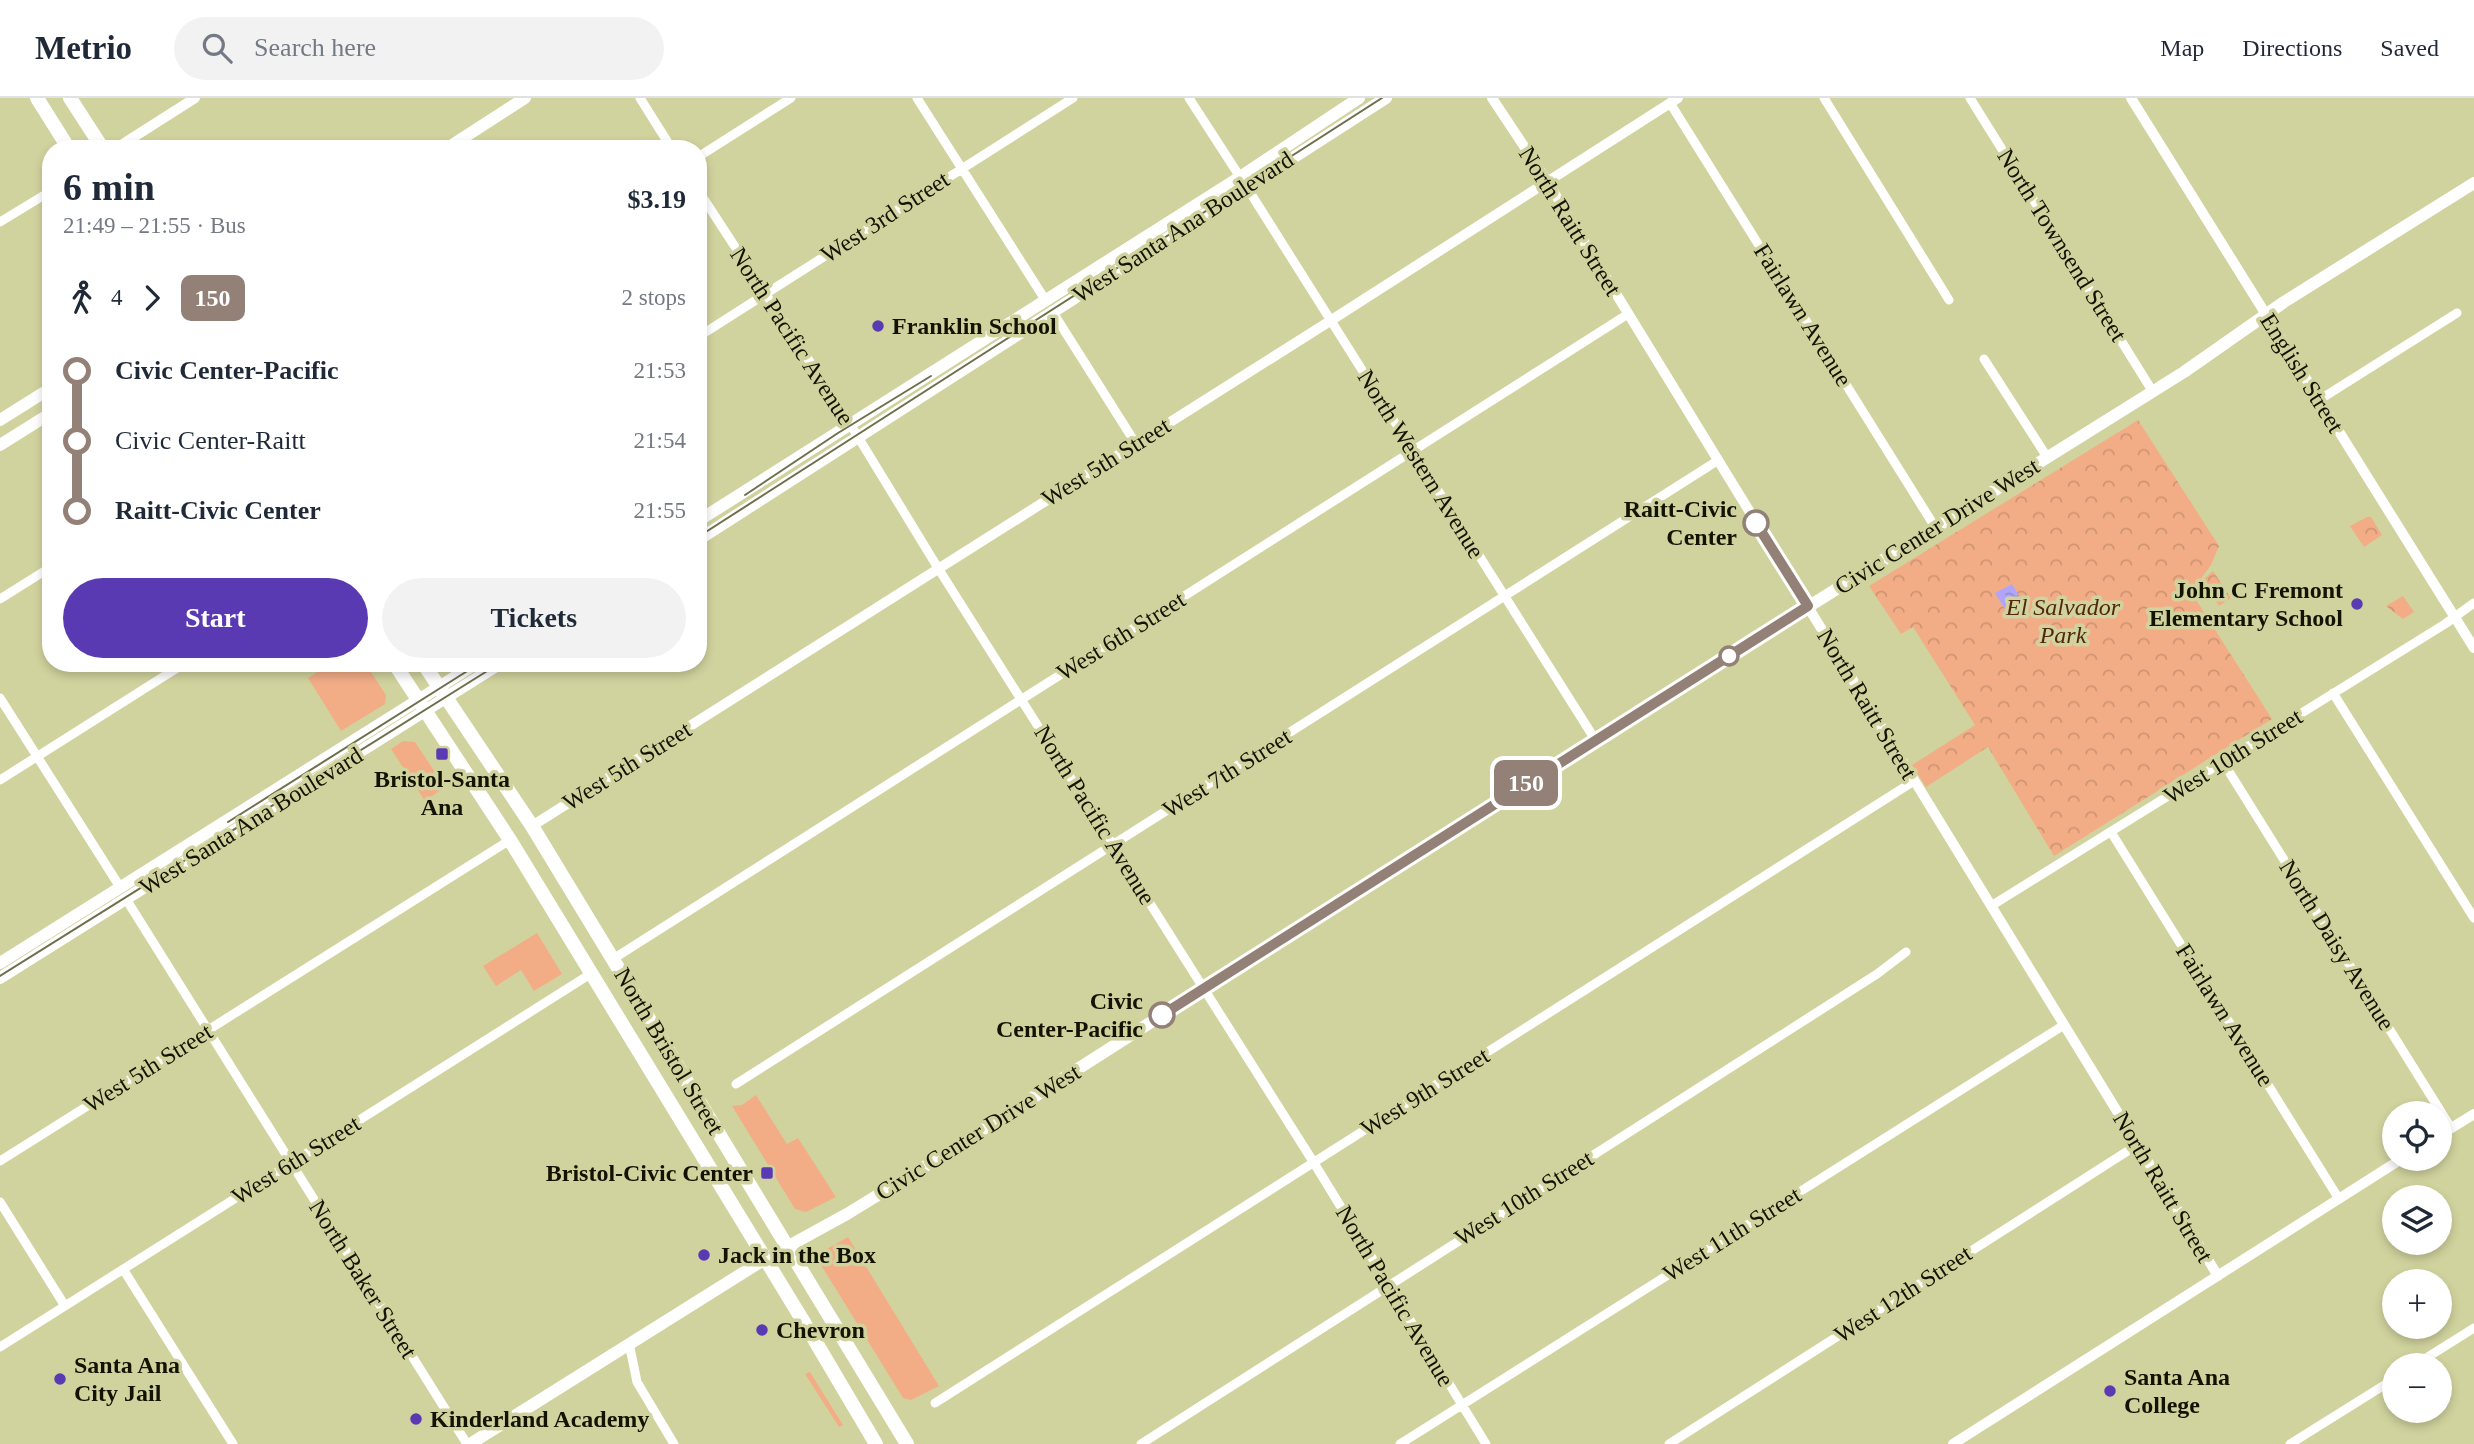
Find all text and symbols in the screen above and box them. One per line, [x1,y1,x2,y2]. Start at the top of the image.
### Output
search box [174,17,664,80]
icon: search [198,29,236,67]
text: Metrio [35,30,132,66]
text: Search here [254,33,376,62]
text: Map [2160,35,2204,61]
text: Directions [2242,35,2342,61]
text: Saved [2380,35,2439,61]
street label: North Raitt Street [1514,142,1626,301]
street label: North Townsend Street [1992,144,2132,346]
street label: West Santa Ana Boulevard [1068,146,1298,308]
text: 6 min [63,166,155,208]
street label: West 3rd Street [816,166,954,268]
text: $3.19 [628,185,686,214]
text: 21:49 – 21:55 · Bus [63,213,246,238]
street label: Fairlawn Avenue [1749,239,1857,391]
street label: North Pacific Avenue [725,242,859,430]
icon: walk [63,279,101,317]
icon: forward [133,279,171,317]
text: 4 [111,285,123,310]
text: 150 [195,285,231,311]
text: 2 stops [621,285,686,310]
street label: English Street [2255,309,2349,438]
place label: Franklin School [892,313,1057,339]
marker: Franklin School [870,318,886,334]
text: Civic Center-Pacific [115,356,339,385]
text: 21:53 [634,358,686,383]
street label: North Western Avenue [1352,365,1490,563]
street label: West 5th Street [1037,412,1175,512]
text: Civic Center-Raitt [115,426,306,455]
text: 21:54 [634,428,686,453]
street label: Civic Center Drive West [1830,452,2044,599]
text: Raitt-Civic Center [115,496,321,525]
place label: Raitt-Civic Center [1624,496,1737,550]
text: 21:55 [634,498,686,523]
marker: Raitt-Civic Center [1743,510,1769,536]
place label: John C Fremont Elementary School [2149,577,2343,631]
button: Start [63,578,368,658]
button: Tickets [382,578,686,658]
street label: West 6th Street [1052,586,1190,686]
park label: El Salvador Park [2005,594,2121,648]
marker: John C Fremont Elementary School [2349,596,2365,612]
street label: North Raitt Street [1812,624,1922,784]
unlabelled marker [1719,646,1739,666]
street label: West 10th Street [2159,703,2307,809]
street label: West 5th Street [558,716,696,816]
street label: North Pacific Avenue [1029,721,1161,909]
street label: West 7th Street [1158,723,1296,823]
street label: West Santa Ana Boulevard [135,742,367,900]
marker: Bristol-Santa Ana [434,746,450,762]
line badge: 150 [1486,760,1566,806]
place label: Bristol-Santa Ana [374,766,510,820]
text: 150 [1508,770,1544,796]
street label: North Daisy Avenue [2274,855,2400,1035]
street label: Fairlawn Avenue [2171,939,2279,1091]
street label: North Bristol Street [609,963,729,1139]
place label: Civic Center-Pacific [996,988,1143,1042]
marker: Civic Center-Pacific [1149,1002,1175,1028]
street label: West 5th Street [79,1018,217,1118]
street label: West 9th Street [1356,1042,1494,1142]
street label: Civic Center Drive West [871,1058,1085,1205]
map controls [2382,1101,2452,1423]
button: locate [2382,1101,2452,1171]
street label: North Raitt Street [2108,1107,2218,1267]
street label: West 6th Street [227,1110,365,1210]
street label: West 10th Street [1450,1145,1598,1251]
place label: Bristol-Civic Center [546,1160,753,1186]
marker: Bristol-Civic Center [759,1165,775,1181]
street label: West 11th Street [1658,1181,1806,1287]
button: layers [2382,1185,2452,1255]
street label: North Baker Street [304,1195,422,1363]
street label: North Pacific Avenue [1331,1201,1459,1391]
street label: West 12th Street [1830,1240,1977,1348]
place label: Jack in the Box [718,1242,876,1268]
marker: Jack in the Box [696,1247,712,1263]
button: + [2382,1269,2452,1339]
place label: Chevron [776,1317,865,1343]
marker: Chevron [754,1322,770,1338]
place label: Santa Ana City Jail [74,1352,180,1406]
button: − [2382,1353,2452,1423]
place label: Santa Ana College [2124,1364,2230,1418]
marker: Santa Ana City Jail [52,1371,68,1387]
marker: Santa Ana College [2102,1383,2118,1399]
place label: Kinderland Academy [430,1406,649,1432]
marker: Kinderland Academy [408,1411,424,1427]

